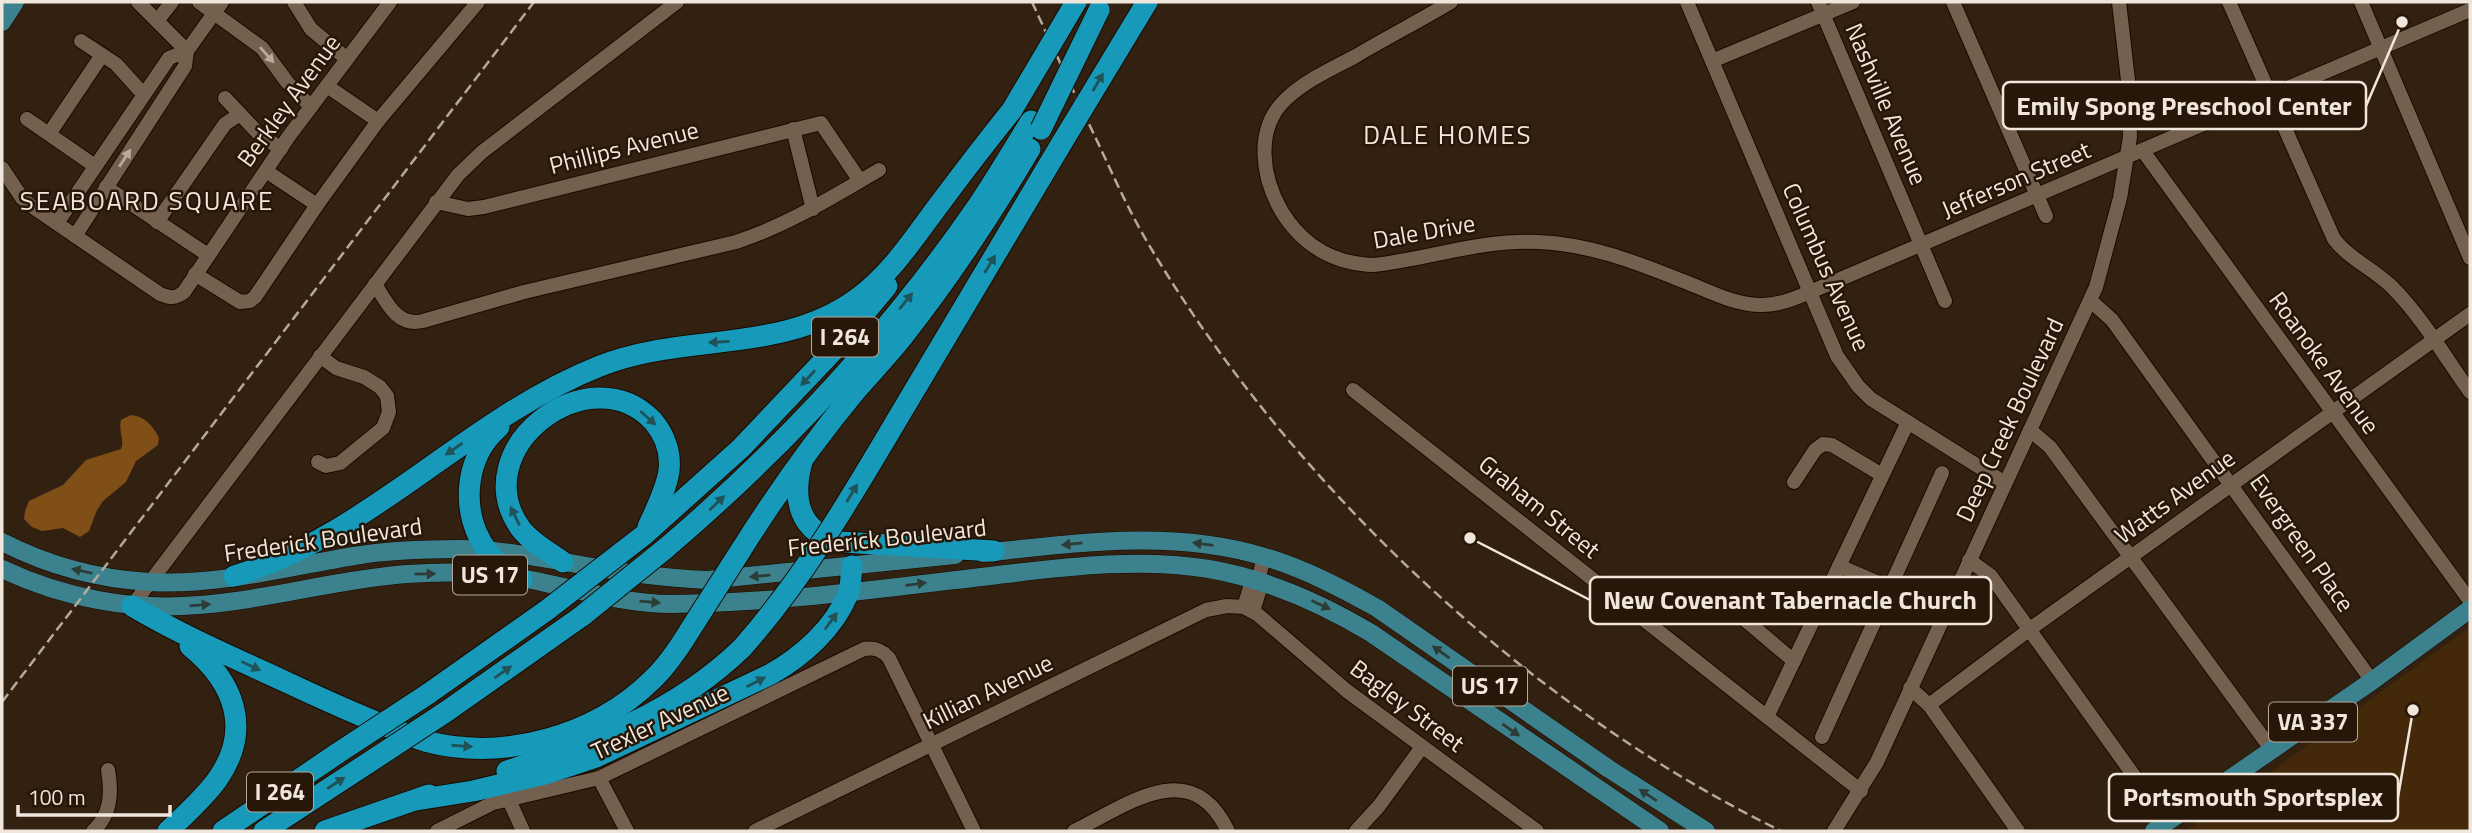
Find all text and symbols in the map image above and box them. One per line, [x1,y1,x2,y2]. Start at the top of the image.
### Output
street label: Nashville Avenue [1837,17,1937,190]
street label: Berkley Avenue [228,27,349,174]
one-way arrow [259,46,275,64]
one-way arrow [1092,72,1104,91]
callout: Emily Spong Preschool Center [2003,82,2366,129]
text: Emily Spong Preschool Center [2016,86,2352,125]
street label: Phillips Avenue [545,111,702,183]
district label: DALE HOMES [1363,115,1533,154]
street label: Jefferson Street [1935,131,2096,227]
one-way arrow [119,149,132,168]
street label: Columbus Avenue [1774,177,1880,356]
district label: SEABOARD SQUARE [20,181,274,220]
street label: Dale Drive [1370,204,1478,258]
one-way arrow [983,255,996,274]
street label: Roanoke Avenue [2261,284,2389,441]
one-way arrow [898,293,913,311]
street label: Deep Creek Boulevard [1946,312,2072,528]
road number: I 264 [812,318,878,356]
one-way arrow [708,336,730,347]
one-way arrow [800,369,816,387]
one-way arrow [639,410,657,426]
street label: Watts Avenue [2107,440,2242,552]
one-way arrow [445,442,464,455]
street label: Graham Street [1471,446,1609,567]
street label: Evergreen Place [2242,466,2364,619]
one-way arrow [846,483,859,503]
one-way arrow [708,494,725,511]
one-way arrow [509,506,520,526]
street label: Frederick Boulevard [221,507,424,571]
street label: Frederick Boulevard [786,509,988,565]
one-way arrow [1061,539,1083,550]
one-way arrow [1191,539,1213,550]
road number: US 17 [453,555,527,594]
one-way arrow [70,565,92,576]
one-way arrow [414,568,436,579]
one-way arrow [749,571,771,582]
callout: New Covenant Tabernacle Church [1590,577,1991,624]
one-way arrow [905,579,927,590]
text: New Covenant Tabernacle Church [1603,580,1977,619]
one-way arrow [639,597,661,608]
one-way arrow [189,599,211,610]
one-way arrow [1311,600,1331,611]
one-way arrow [823,612,837,630]
street label: Killian Avenue [917,644,1059,738]
one-way arrow [1432,645,1450,659]
street label: Bagley Street [1343,650,1473,761]
one-way arrow [241,660,261,672]
one-way arrow [494,666,513,679]
road number: US 17 [1453,666,1527,706]
street label: Trexler Avenue [585,674,734,769]
one-way arrow [746,677,766,688]
road number: VA 337 [2269,702,2357,742]
one-way arrow [1502,723,1520,737]
one-way arrow [452,741,474,752]
road number: I 264 [247,772,313,812]
scale bar [18,774,170,818]
callout: Portsmouth Sportsplex [2109,774,2398,821]
one-way arrow [327,777,346,790]
text: Portsmouth Sportsplex [2123,777,2383,816]
text: 100 m [28,781,85,813]
one-way arrow [1638,789,1658,802]

